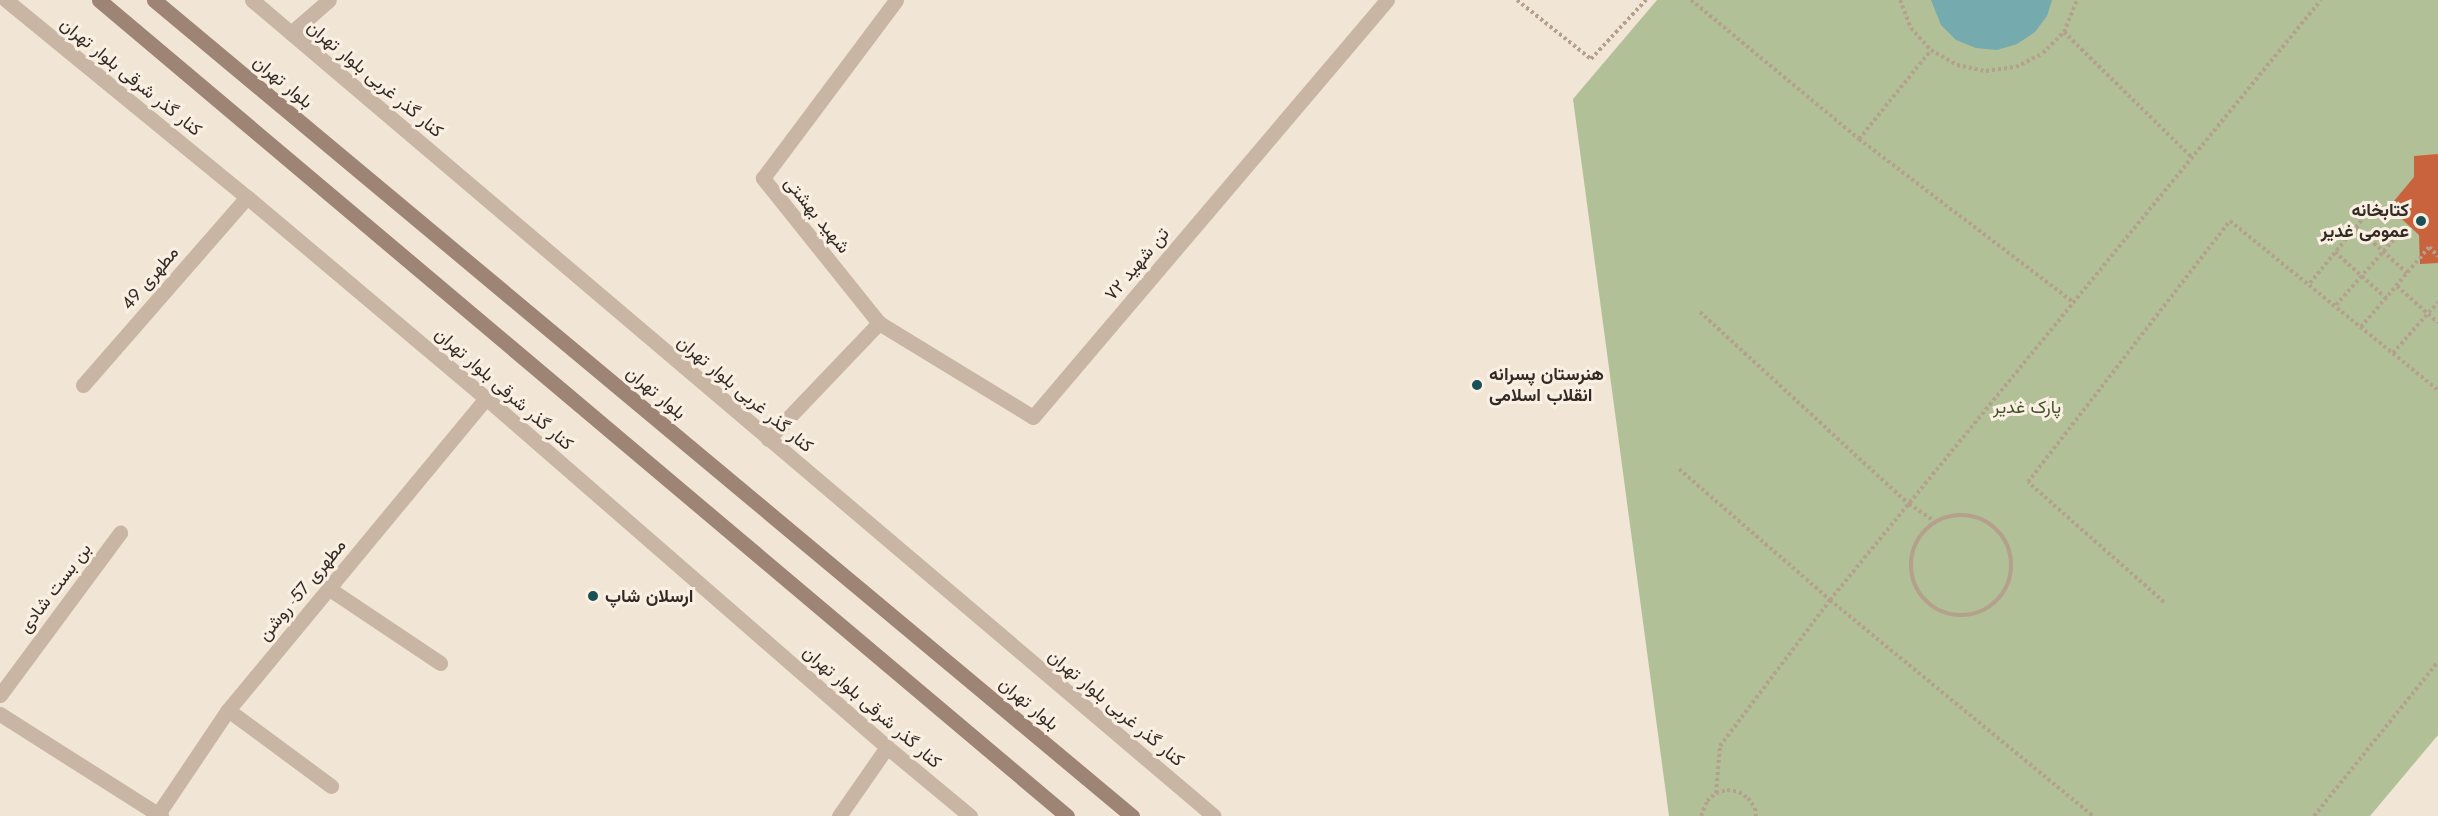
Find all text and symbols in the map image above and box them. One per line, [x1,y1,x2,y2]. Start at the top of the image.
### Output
street label: کنار گذر شرقی بلوار تهران [56,13,206,141]
street label: کنار گذر غربی بلوار تهران [303,16,447,142]
street label: بلوار تهران [249,51,317,113]
street label: شهید بهشتی [780,172,854,258]
place label: کتابخانه عمومی غدیر [2321,200,2409,242]
marker: کتابخانه عمومی غدیر [2414,214,2428,228]
street label: ۷۲ تن شهید [1100,223,1174,305]
street label: مطهری 49 [117,242,183,314]
street label: کنار گذر شرقی بلوار تهران [430,323,578,455]
street label: کنار گذر غربی بلوار تهران [673,331,817,457]
street label: بلوار تهران [622,362,690,424]
place label: هنرستان پسرانه انقلاب اسلامی [1489,364,1604,406]
marker: هنرستان پسرانه انقلاب اسلامی [1470,378,1484,392]
park label: پارک غدیر [1993,396,2061,418]
street label: مطهری 57- روشن [253,535,351,645]
street label: بن بست شادی [14,539,96,637]
place label: ارسلان شاپ [605,585,694,607]
marker: ارسلان شاپ [586,589,600,603]
street label: کنار گذر شرقی بلوار تهران [798,641,946,773]
street label: کنار گذر غربی بلوار تهران [1044,645,1188,771]
street label: بلوار تهران [995,673,1063,735]

